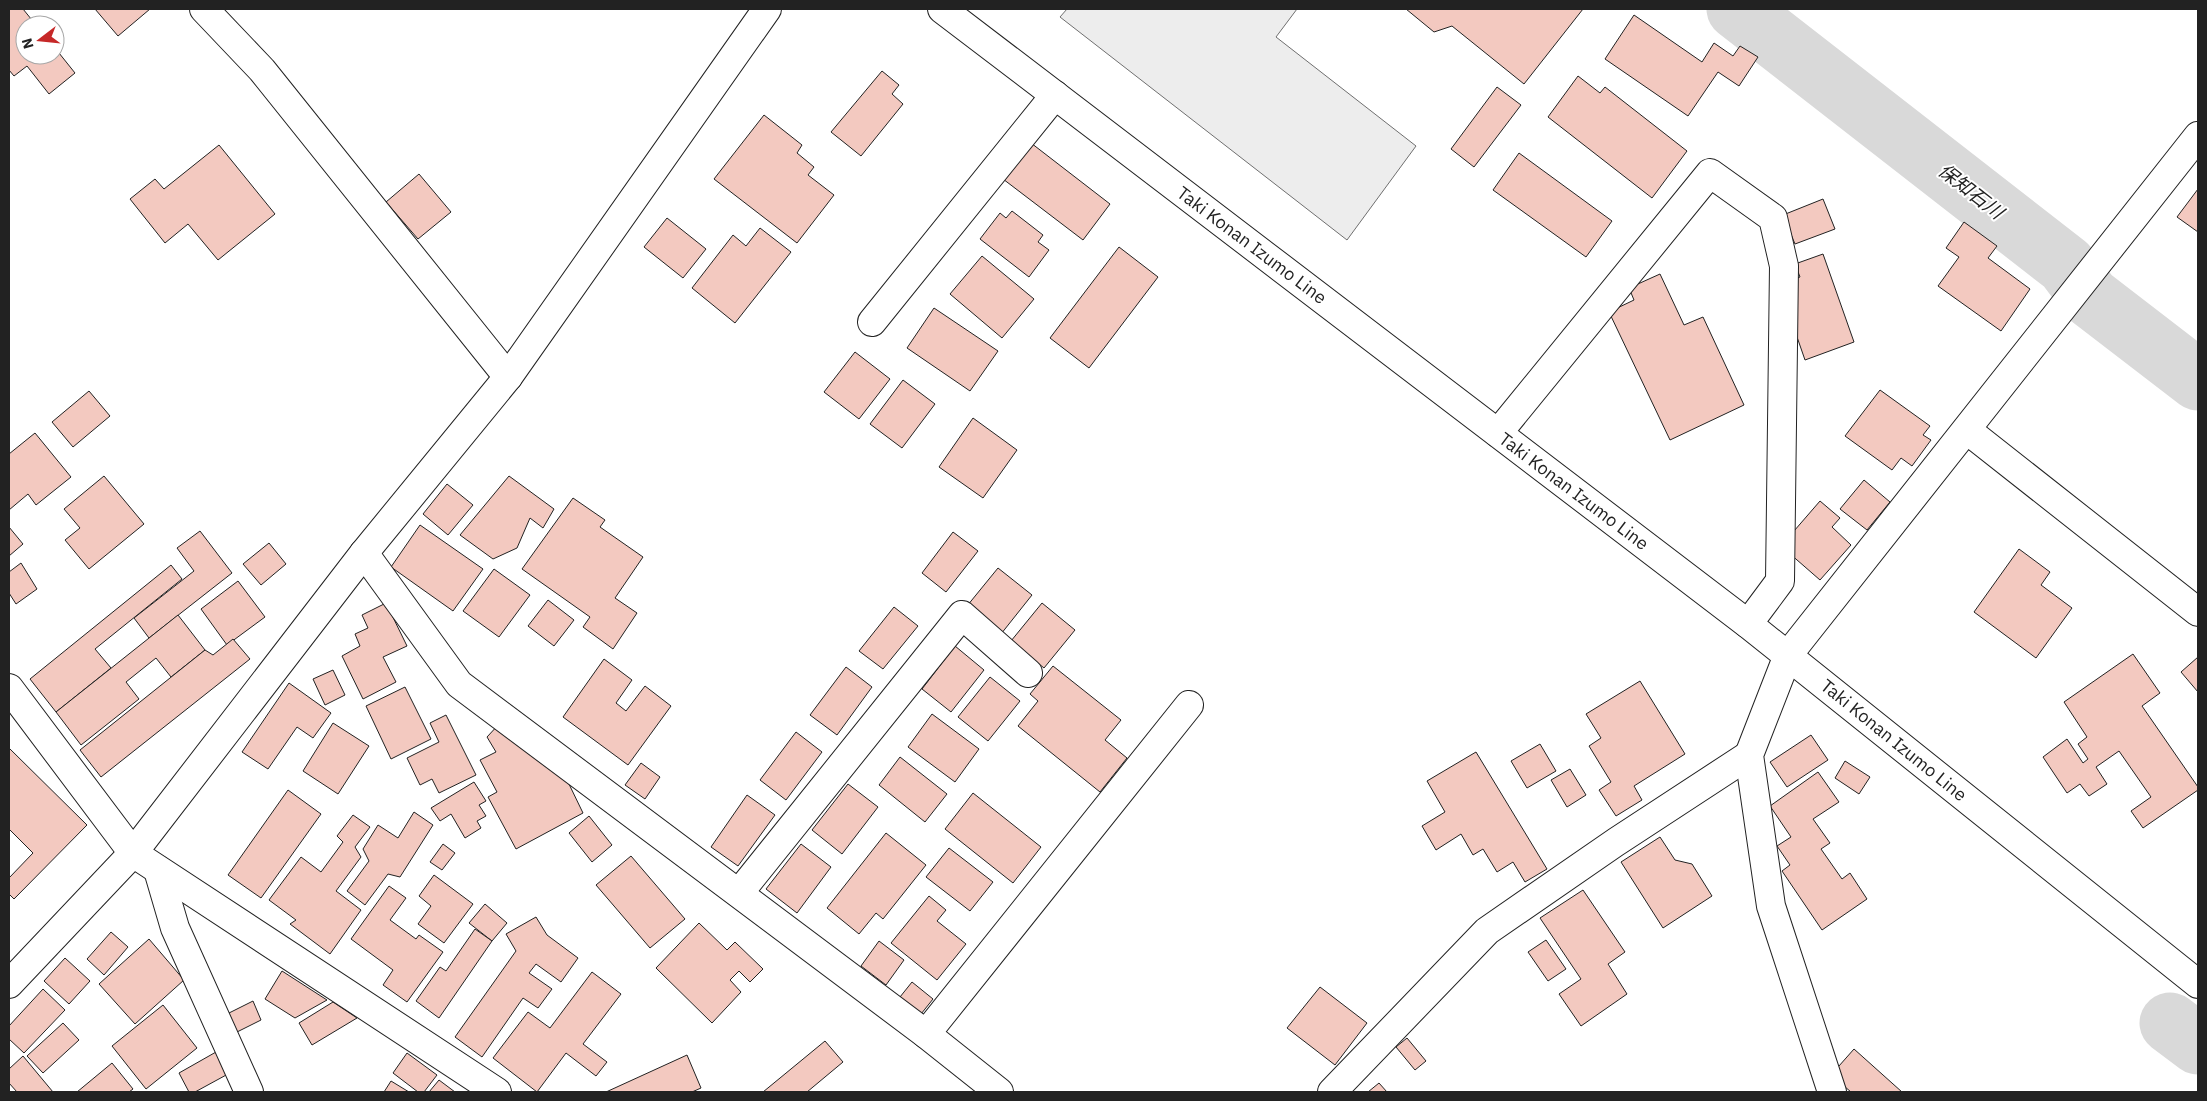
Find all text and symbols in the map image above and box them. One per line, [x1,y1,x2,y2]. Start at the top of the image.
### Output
north arrow [15,15,65,65]
text: N [17,36,38,51]
water label: 保知石川 [1934,158,2010,225]
street label: Taki Konan Izumo Line [1173,181,1332,309]
street label: Taki Konan Izumo Line [1495,427,1654,555]
street label: Taki Konan Izumo Line [1816,674,1972,806]

